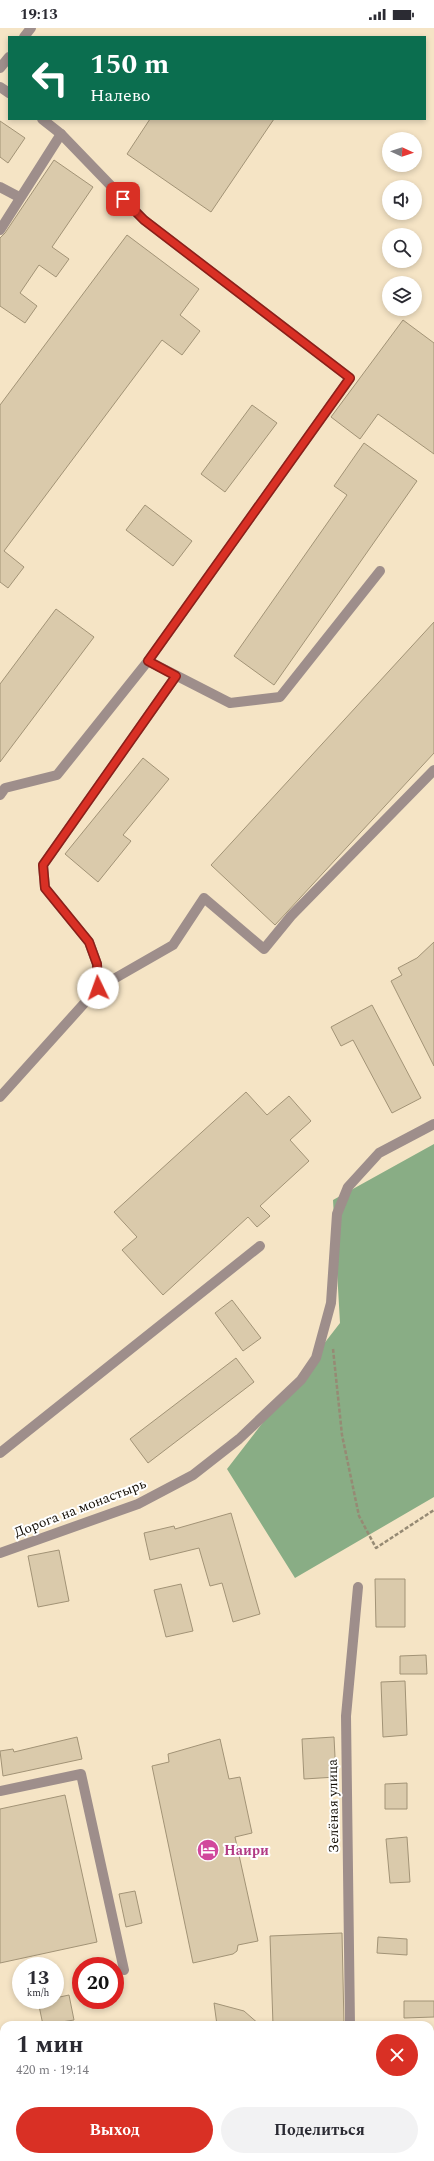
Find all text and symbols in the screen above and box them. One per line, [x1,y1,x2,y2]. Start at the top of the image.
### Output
text: 19:13 [20,3,58,26]
text: 150 m [90,43,169,86]
icon: left [24,52,76,104]
text: Налево [90,82,150,109]
north arrow [382,132,422,172]
map controls [382,132,422,316]
button: sound [382,180,422,220]
pin [106,182,140,216]
icon: arrive [112,188,134,210]
button: search [382,228,422,268]
button: layers [382,276,422,316]
position arrow [77,967,119,1009]
street label: Дорога на монастырь [11,1473,149,1543]
street label: Зелёная улица [322,1759,344,1853]
hotel icon: Наири [195,1837,221,1863]
place label: Наири [224,1840,269,1861]
speed limit sign: 20 [72,1957,124,2009]
text: 13 [27,1963,49,1993]
text: km/h [27,1985,49,2001]
text: 1 мин [16,2027,84,2063]
button: close [376,2034,418,2076]
text: 420 m · 19:14 [16,2060,89,2080]
button: Выход [16,2107,213,2153]
button: Поделиться [221,2107,418,2153]

